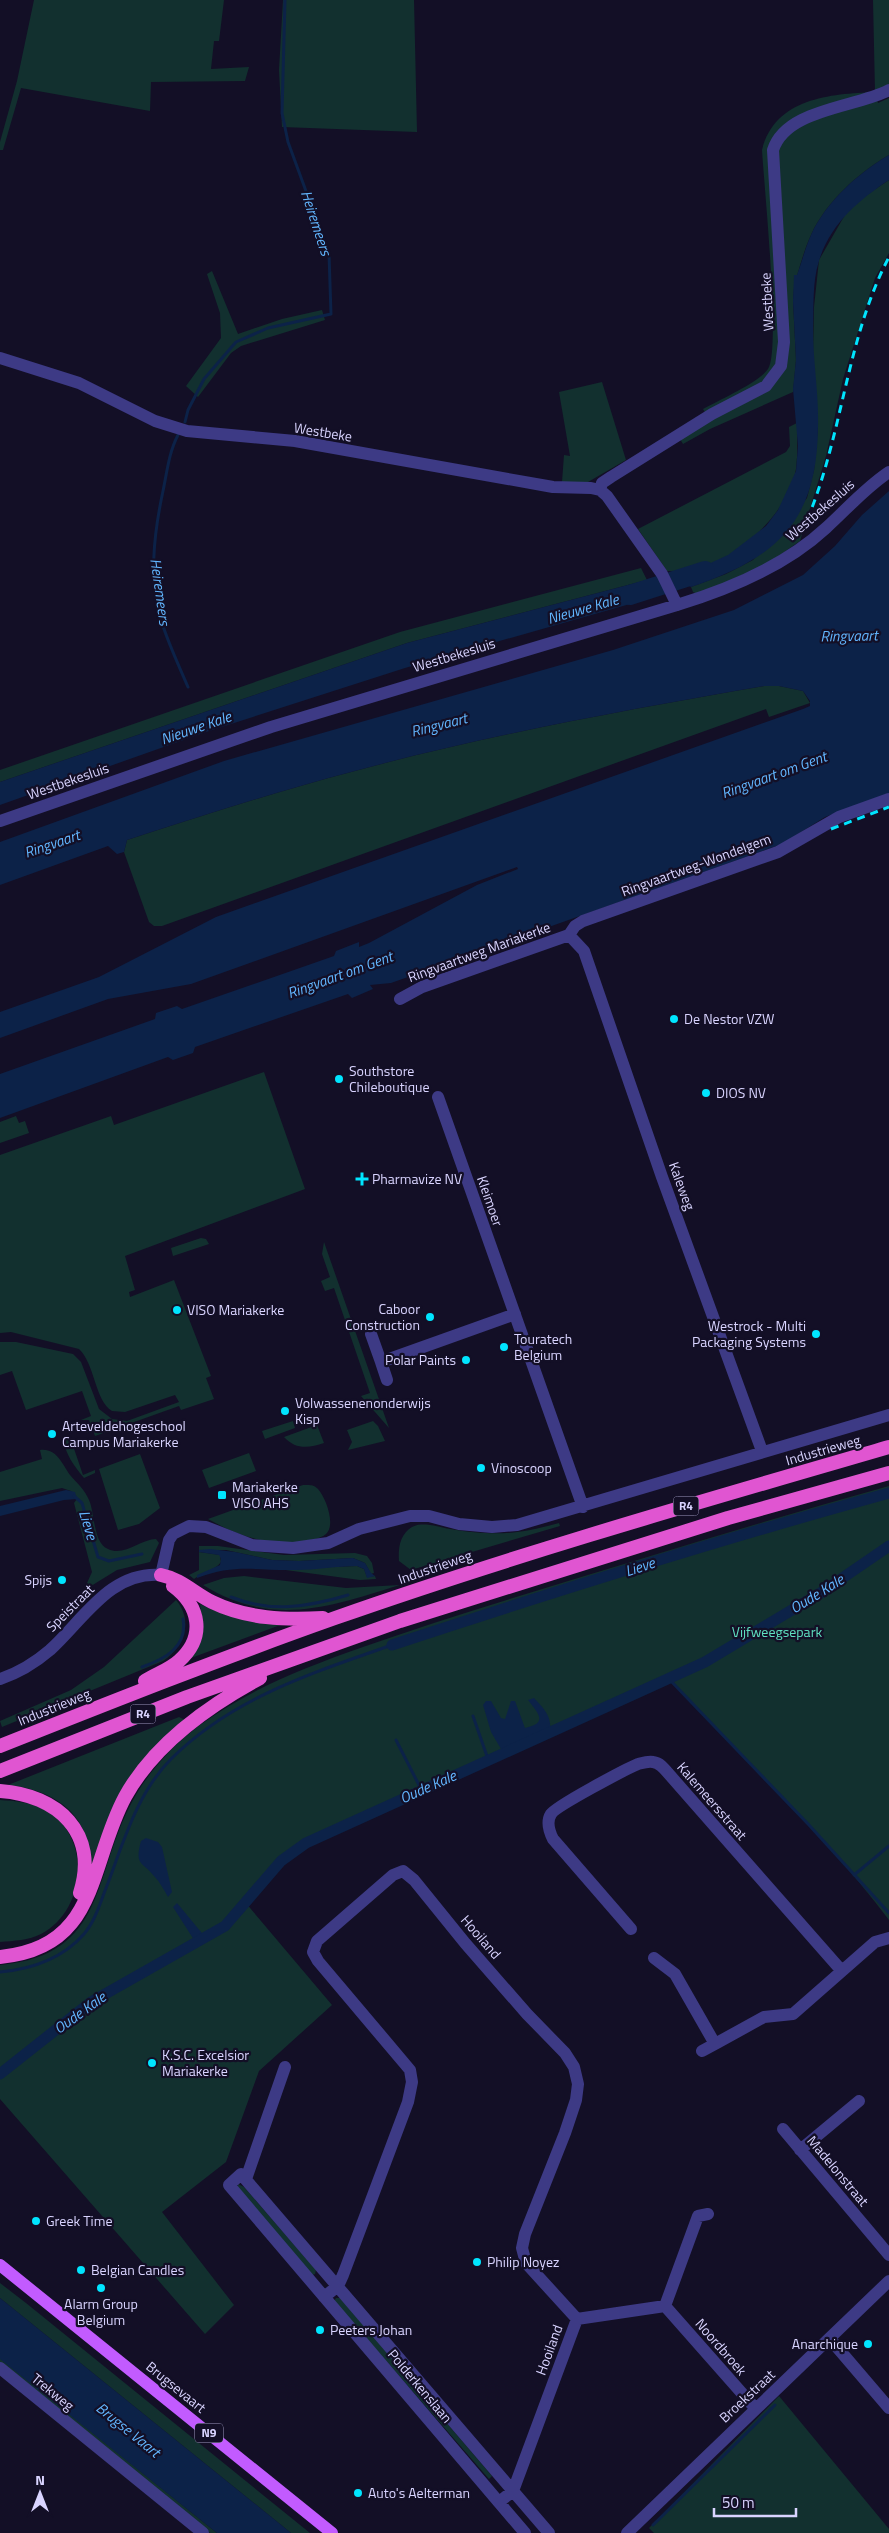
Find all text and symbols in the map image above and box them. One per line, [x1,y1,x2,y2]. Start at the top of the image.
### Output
water label: Heiremeers [295,187,338,260]
street label: Westbeke [754,272,779,332]
street label: Westbeke [292,417,354,446]
street label: Westbekesluis [781,474,859,546]
water label: Heiremeers [144,557,177,628]
water label: Nieuwe Kale [545,587,622,630]
water label: Ringvaart [820,623,880,647]
street label: Westbekesluis [410,632,498,677]
water label: Nieuwe Kale [157,704,235,750]
water label: Ringvaart [408,706,472,743]
water label: Ringvaart om Gent [718,744,832,804]
street label: Westbekesluis [24,757,112,804]
water label: Ringvaart [21,823,85,864]
street label: Ringvaartweg-Wondelgem [618,828,774,901]
street label: Ringvaartweg Mariakerke [405,916,553,987]
water label: Ringvaart om Gent [284,944,398,1004]
place label: De Nestor VZW [684,1008,774,1029]
marker: De Nestor VZW [668,1013,680,1025]
place label: Southstore Chileboutique [349,1060,430,1097]
marker: Southstore Chileboutique [333,1073,345,1085]
place label: DIOS NV [716,1082,766,1103]
marker: DIOS NV [700,1087,712,1099]
street label: Kaleweg [664,1159,701,1213]
place label: Pharmavize NV [372,1168,462,1189]
marker: Pharmavize NV [356,1173,368,1185]
street label: Kleimoer [472,1173,509,1229]
place label: Caboor Construction [345,1298,420,1335]
place label: VISO Mariakerke [187,1299,284,1320]
marker: VISO Mariakerke [171,1304,183,1316]
marker: Caboor Construction [424,1311,436,1323]
place label: Westrock - Multi Packaging Systems [692,1315,806,1352]
place label: Touratech Belgium [514,1328,572,1365]
marker: Westrock - Multi Packaging Systems [810,1328,822,1340]
marker: Touratech Belgium [498,1341,510,1353]
place label: Polar Paints [385,1349,456,1370]
marker: Polar Paints [460,1354,472,1366]
place label: Volwassenenonderwijs Kisp [295,1392,431,1429]
marker: Volwassenenonderwijs Kisp [279,1405,291,1417]
place label: Arteveldehogeschool Campus Mariakerke [62,1415,186,1452]
marker: Arteveldehogeschool Campus Mariakerke [46,1428,58,1440]
street label: Industrieweg [783,1429,863,1470]
place label: Vinoscoop [491,1457,552,1478]
marker: Vinoscoop [475,1462,487,1474]
place label: Mariakerke VISO AHS [232,1476,298,1513]
marker: Mariakerke VISO AHS [216,1489,228,1501]
road number: R4 [674,1496,698,1515]
water label: Lieve [73,1507,104,1544]
street label: Industrieweg [395,1544,475,1589]
water label: Lieve [622,1551,659,1582]
water label: Oude Kale [785,1567,849,1619]
place label: Spijs [24,1569,52,1590]
marker: Spijs [56,1574,68,1586]
street label: Speistraat [41,1579,98,1636]
park label: Vijfweegsepark [732,1621,822,1642]
street label: Industrieweg [14,1682,93,1731]
road number: R4 [130,1705,156,1724]
street label: Kalemeersstraat [672,1757,752,1844]
water label: Oude Kale [396,1763,461,1809]
street label: Hooiland [456,1910,506,1963]
water label: Oude Kale [49,1985,112,2039]
place label: K.S.C. Excelsior Mariakerke [162,2044,249,2081]
marker: K.S.C. Excelsior Mariakerke [146,2057,158,2069]
street label: Madelonstraat [803,2131,874,2211]
place label: Greek Time [46,2210,112,2231]
marker: Greek Time [30,2215,42,2227]
place label: Philip Noyez [487,2251,559,2272]
marker: Philip Noyez [471,2256,483,2268]
place label: Belgian Candles [91,2259,184,2280]
marker: Belgian Candles [75,2264,87,2276]
marker: Alarm Group Belgium [95,2282,107,2294]
place label: Alarm Group Belgium [64,2293,138,2330]
street label: Noordbroek [691,2314,752,2380]
place label: Peeters Johan [330,2319,412,2340]
street label: Hooiland [530,2322,567,2378]
marker: Peeters Johan [314,2324,326,2336]
place label: Anarchique [792,2333,858,2354]
marker: Anarchique [862,2338,874,2350]
street label: Polderkenslaan [383,2344,458,2427]
street label: Brugsevaart [142,2356,211,2417]
street label: Broekstraat [714,2364,779,2427]
street label: Trekweg [27,2368,79,2415]
water label: Brugse Vaart [91,2397,167,2464]
road number: N9 [195,2424,223,2442]
north arrow [15,2468,65,2518]
text: N [35,2469,45,2490]
place label: Auto's Aelterman [368,2482,470,2503]
scale bar [714,2486,796,2518]
marker: Auto's Aelterman [352,2487,364,2499]
text: 50 m [722,2491,755,2514]

